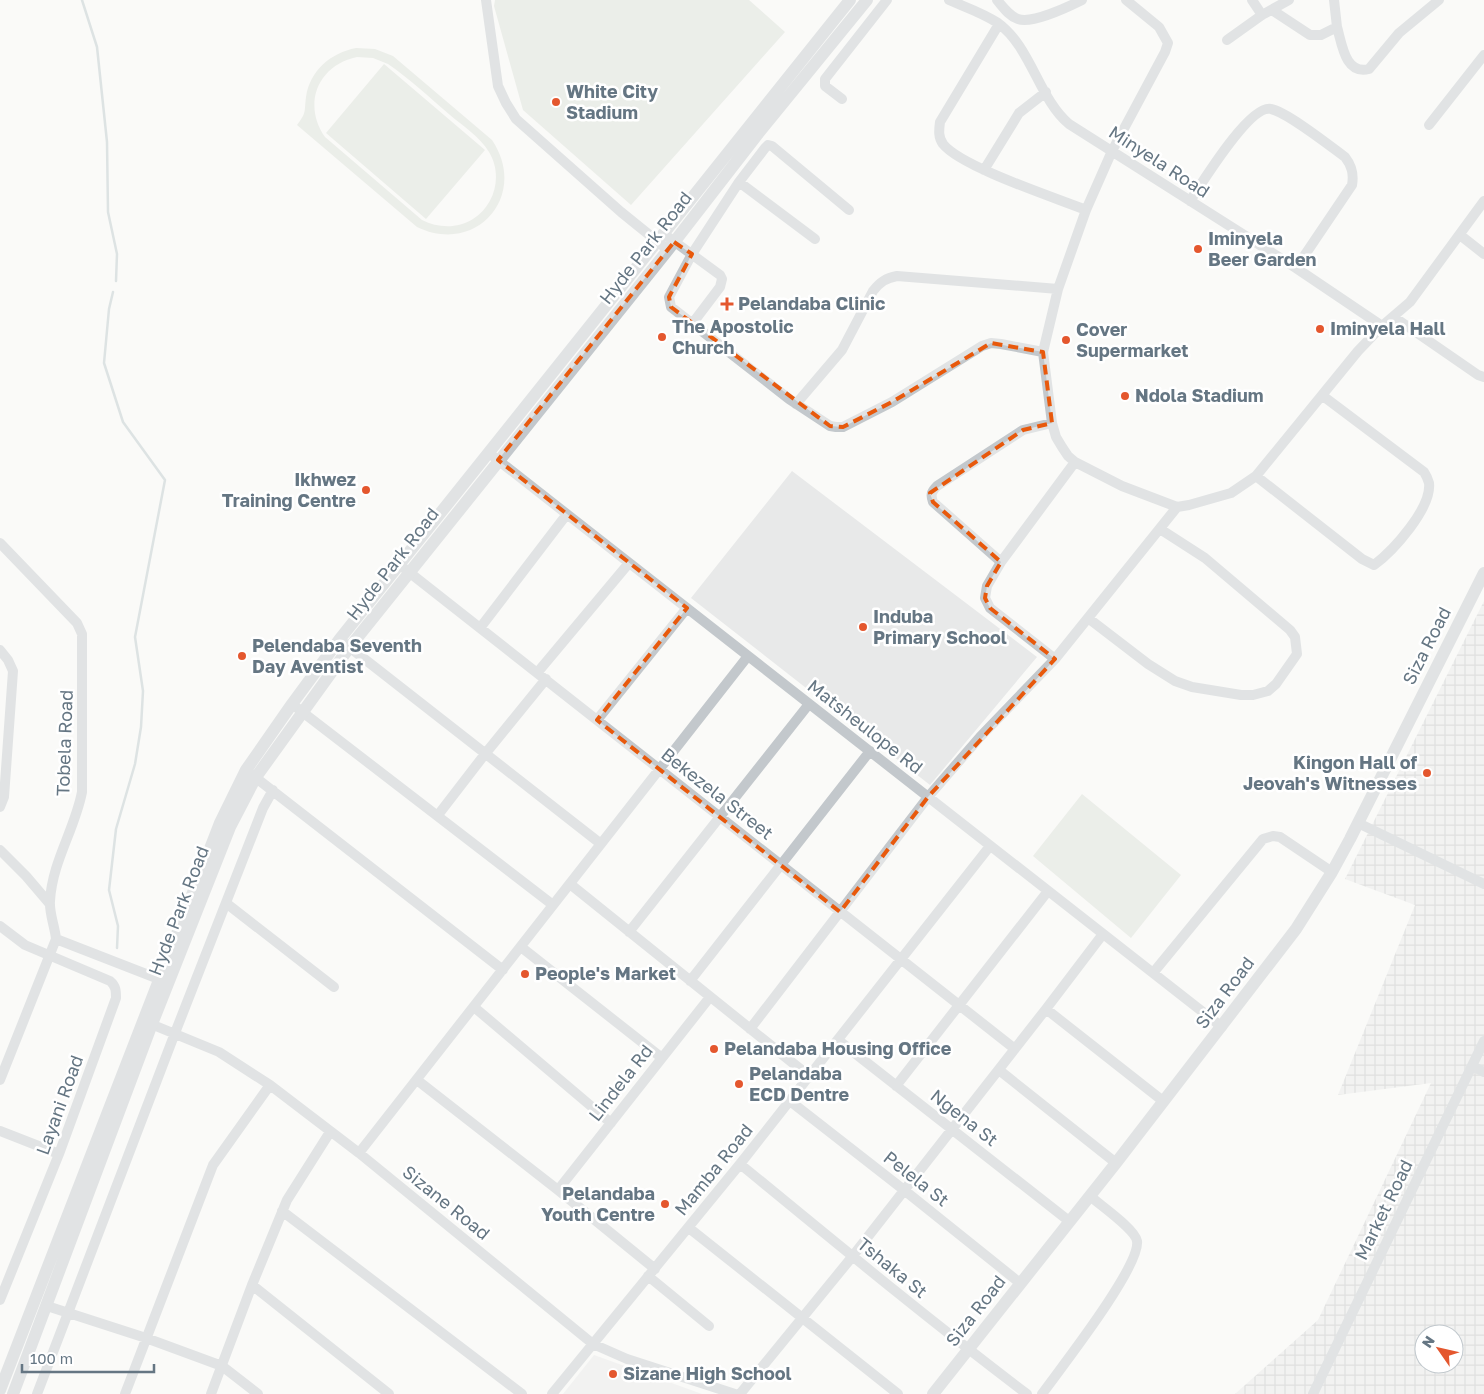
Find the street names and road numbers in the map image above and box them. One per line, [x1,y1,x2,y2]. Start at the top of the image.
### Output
street label: Minyela Road [1105,120,1214,202]
street label: Hyde Park Road [594,187,696,308]
street label: Hyde Park Road [341,503,443,624]
street label: Siza Road [1397,603,1455,688]
street label: Matsheulope Rd [804,674,928,778]
street label: Tobela Road [51,689,77,797]
street label: Bekezela Street [657,743,778,844]
street label: Hyde Park Road [143,843,213,979]
street label: Siza Road [1190,952,1258,1033]
street label: Lindela Rd [583,1040,657,1125]
street label: Layani Road [31,1052,87,1158]
street label: Ngena St [927,1084,1003,1150]
street label: Mamba Road [670,1119,757,1220]
street label: Pelela St [880,1146,954,1211]
street label: Market Road [1349,1156,1417,1263]
street label: Sizane Road [399,1160,495,1244]
street label: Tshaka St [853,1232,932,1302]
street label: Siza Road [941,1270,1010,1350]

